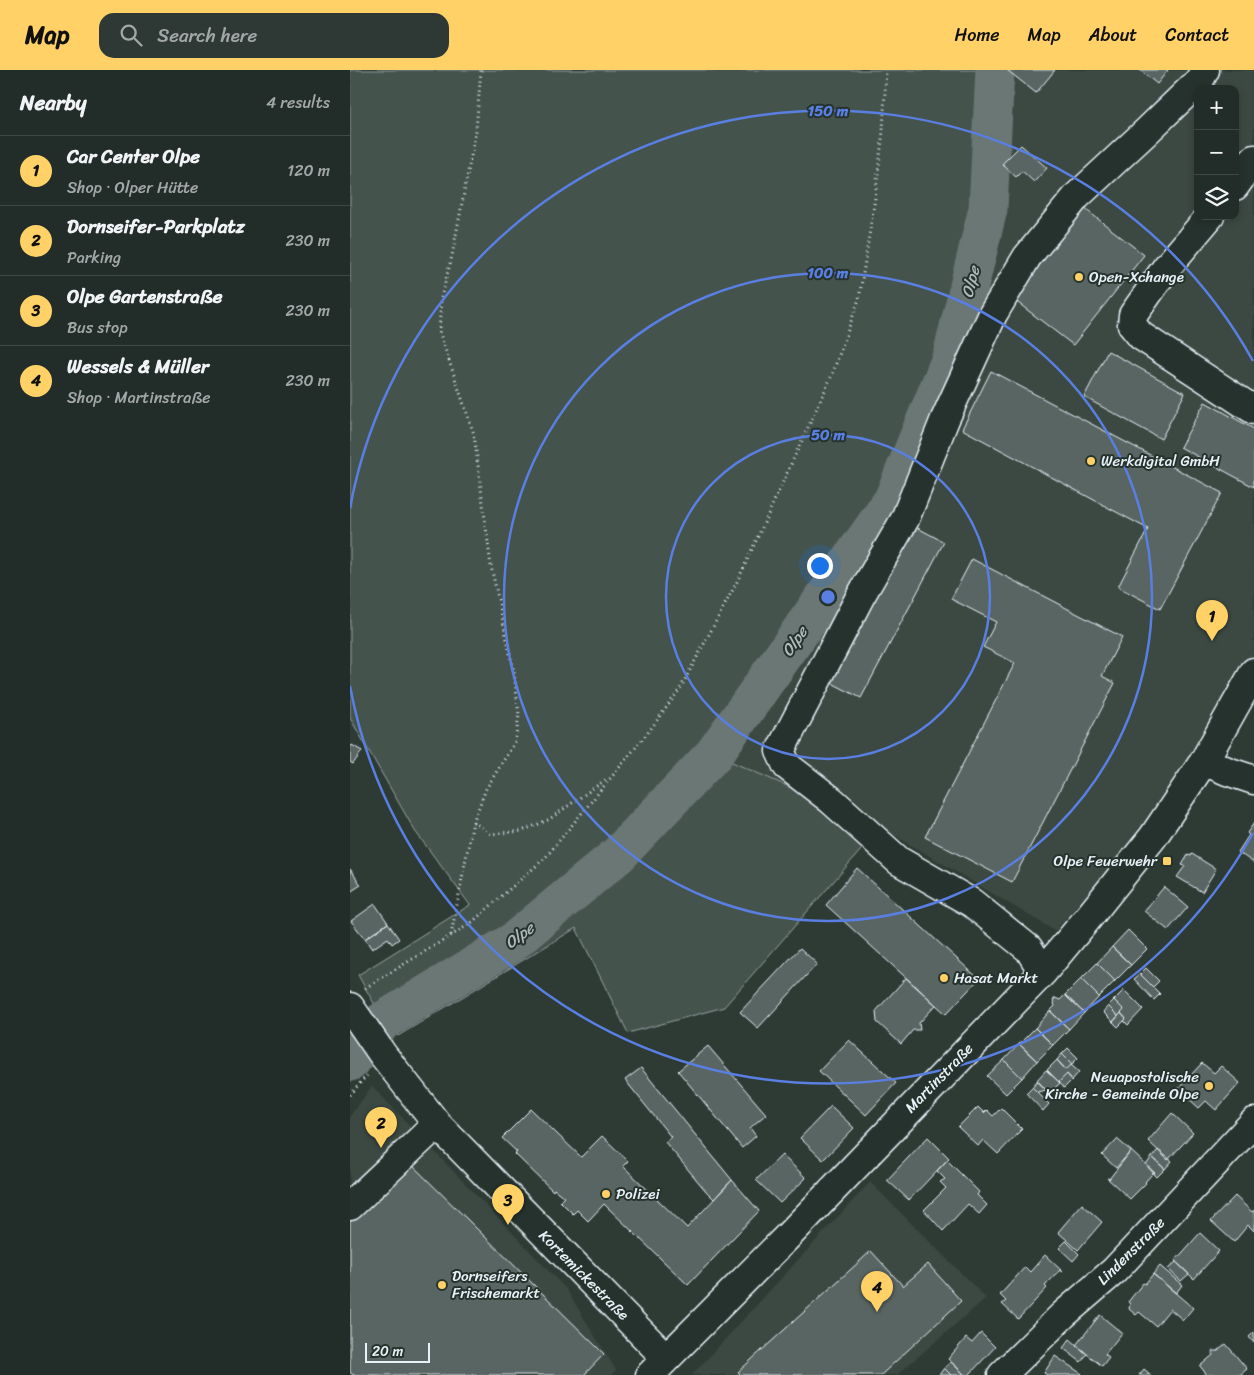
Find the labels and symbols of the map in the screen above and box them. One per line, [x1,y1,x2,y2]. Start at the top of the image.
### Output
text: 150 m [808,98,849,124]
text: 100 m [808,260,849,286]
water label: Olpe [953,262,989,301]
place label: Open-Xchange [1089,264,1184,290]
marker: Open-Xchange [1073,271,1085,283]
text: 50 m [811,422,846,448]
place label: Werkdigital GmbH [1101,448,1220,474]
marker: Werkdigital GmbH [1085,455,1097,467]
your location [807,553,833,579]
centre of rings [819,588,837,606]
pin: 1 [1196,600,1228,641]
water label: Olpe [773,619,816,663]
place label: Olpe Feuerwehr [1054,848,1158,874]
marker: Olpe Feuerwehr [1161,855,1173,867]
water label: Olpe [498,913,542,956]
place label: Hasat Markt [954,965,1039,991]
marker: Hasat Markt [938,972,950,984]
street label: Martinstraße [898,1036,980,1119]
place label: Neuapostolische Kirche - Gemeinde Olpe [1045,1064,1199,1107]
marker: Neuapostolische Kirche - Gemeinde Olpe [1203,1080,1215,1092]
pin: 2 [365,1107,397,1148]
place label: Polizei [616,1181,660,1207]
pin: 3 [492,1184,524,1225]
marker: Polizei [600,1188,612,1200]
street label: Lindenstraße [1091,1210,1172,1291]
street label: Kortemickestraße [532,1223,636,1327]
place label: Dornseifers Frischemarkt [452,1263,541,1306]
pin: 4 [861,1271,893,1312]
marker: Dornseifers Frischemarkt [436,1279,448,1291]
scale bar [365,1340,430,1363]

